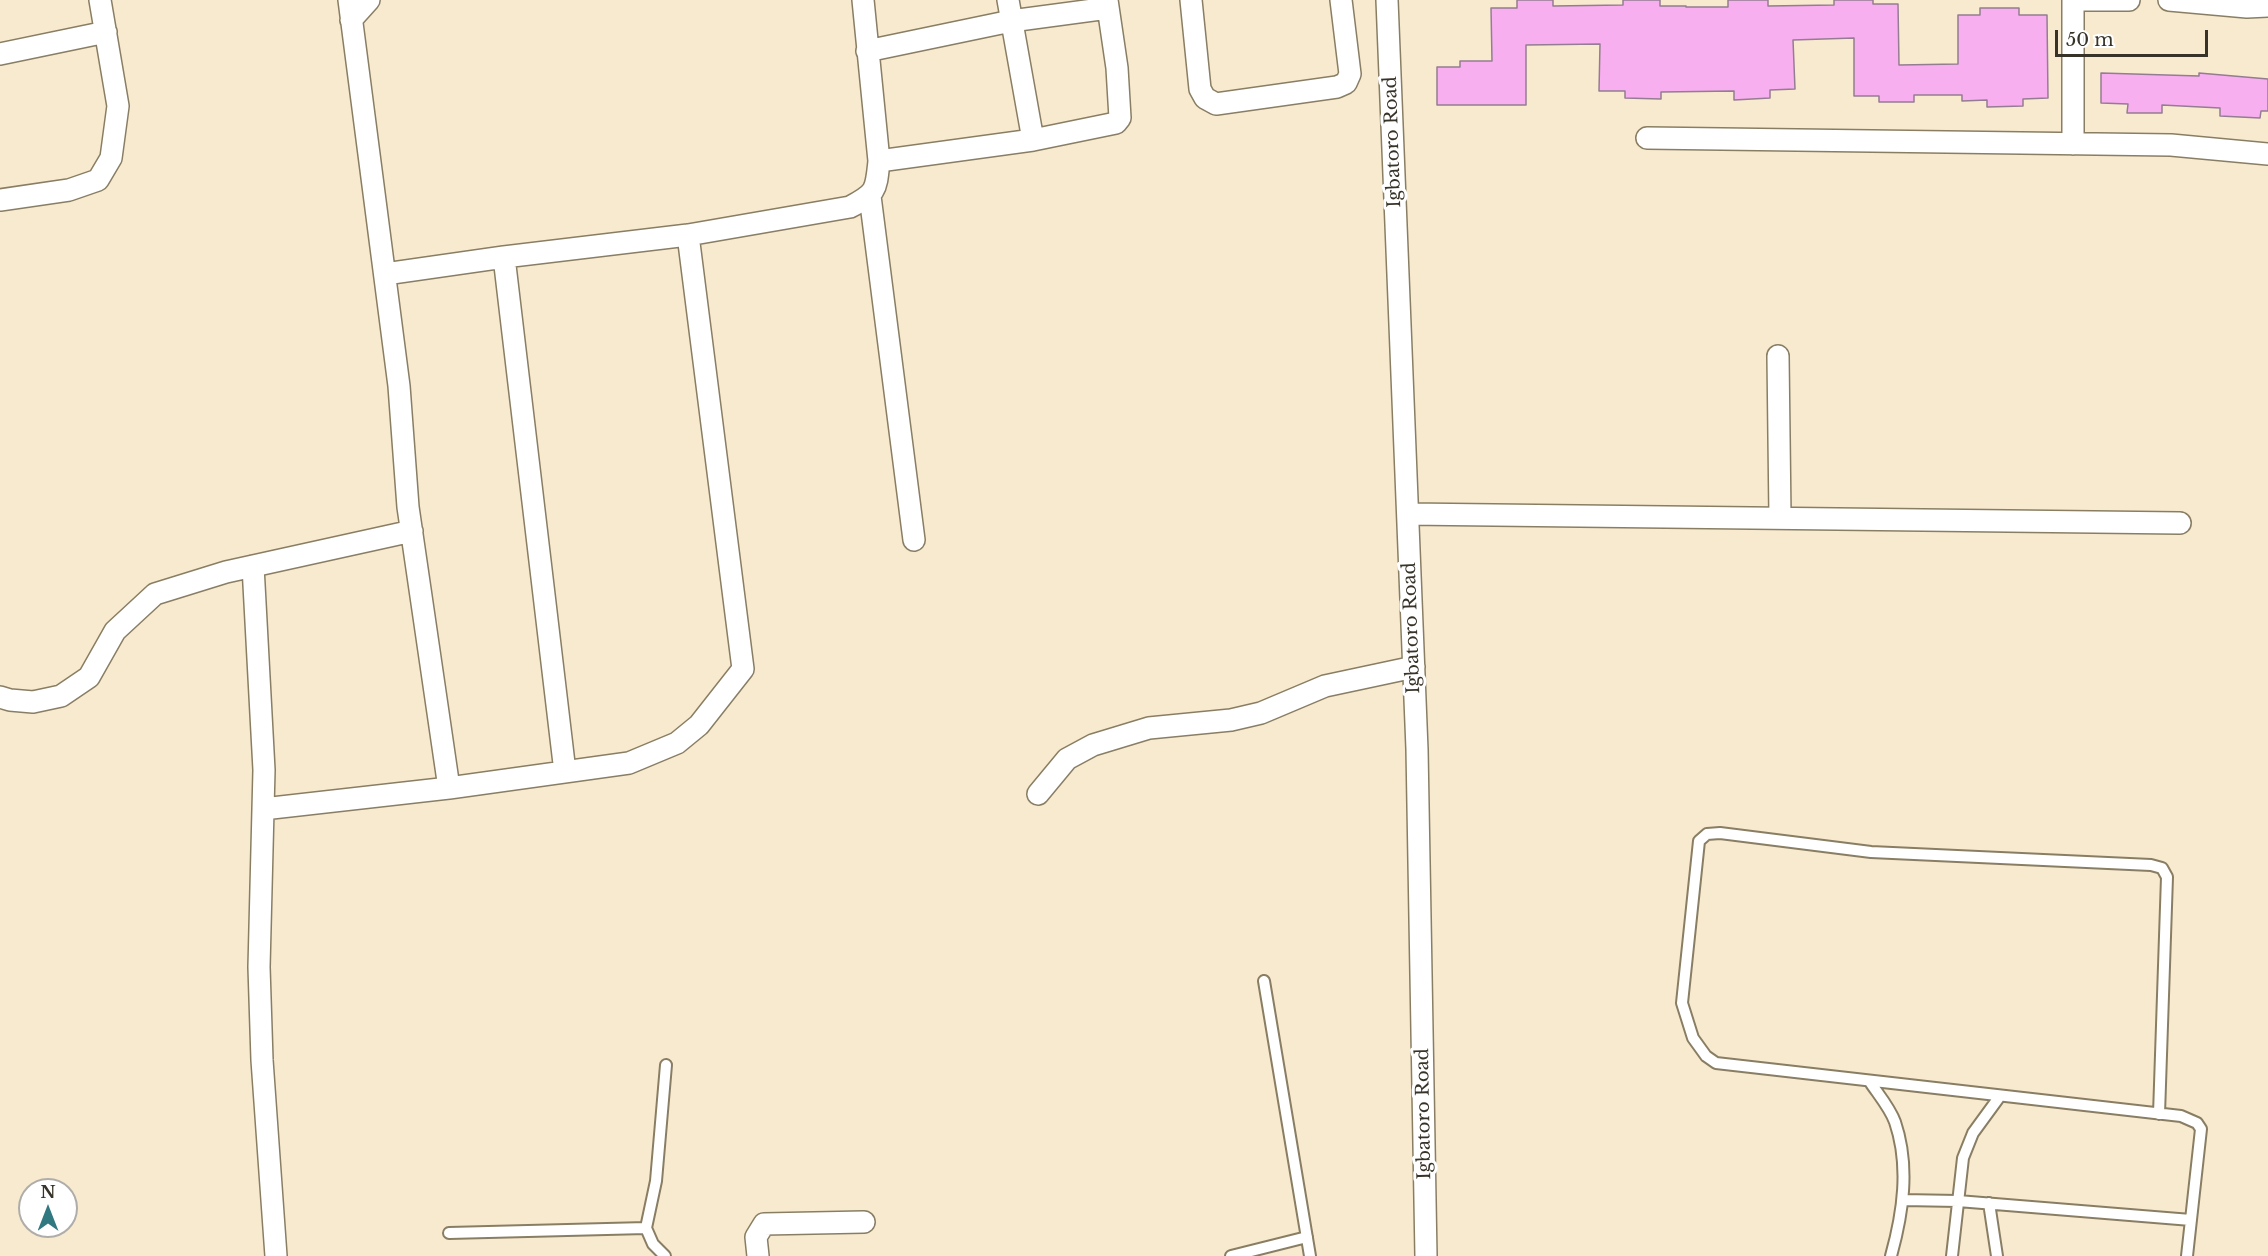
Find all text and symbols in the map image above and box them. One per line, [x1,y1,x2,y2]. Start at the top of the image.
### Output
scale bar [2058,18,2211,56]
text: 50 m [2066,29,2114,51]
street label: Igbatoro Road [1380,76,1406,208]
street label: Igbatoro Road [1399,562,1425,694]
street label: Igbatoro Road [1412,1048,1436,1180]
north arrow [18,1178,78,1238]
text: N [40,1182,56,1202]

